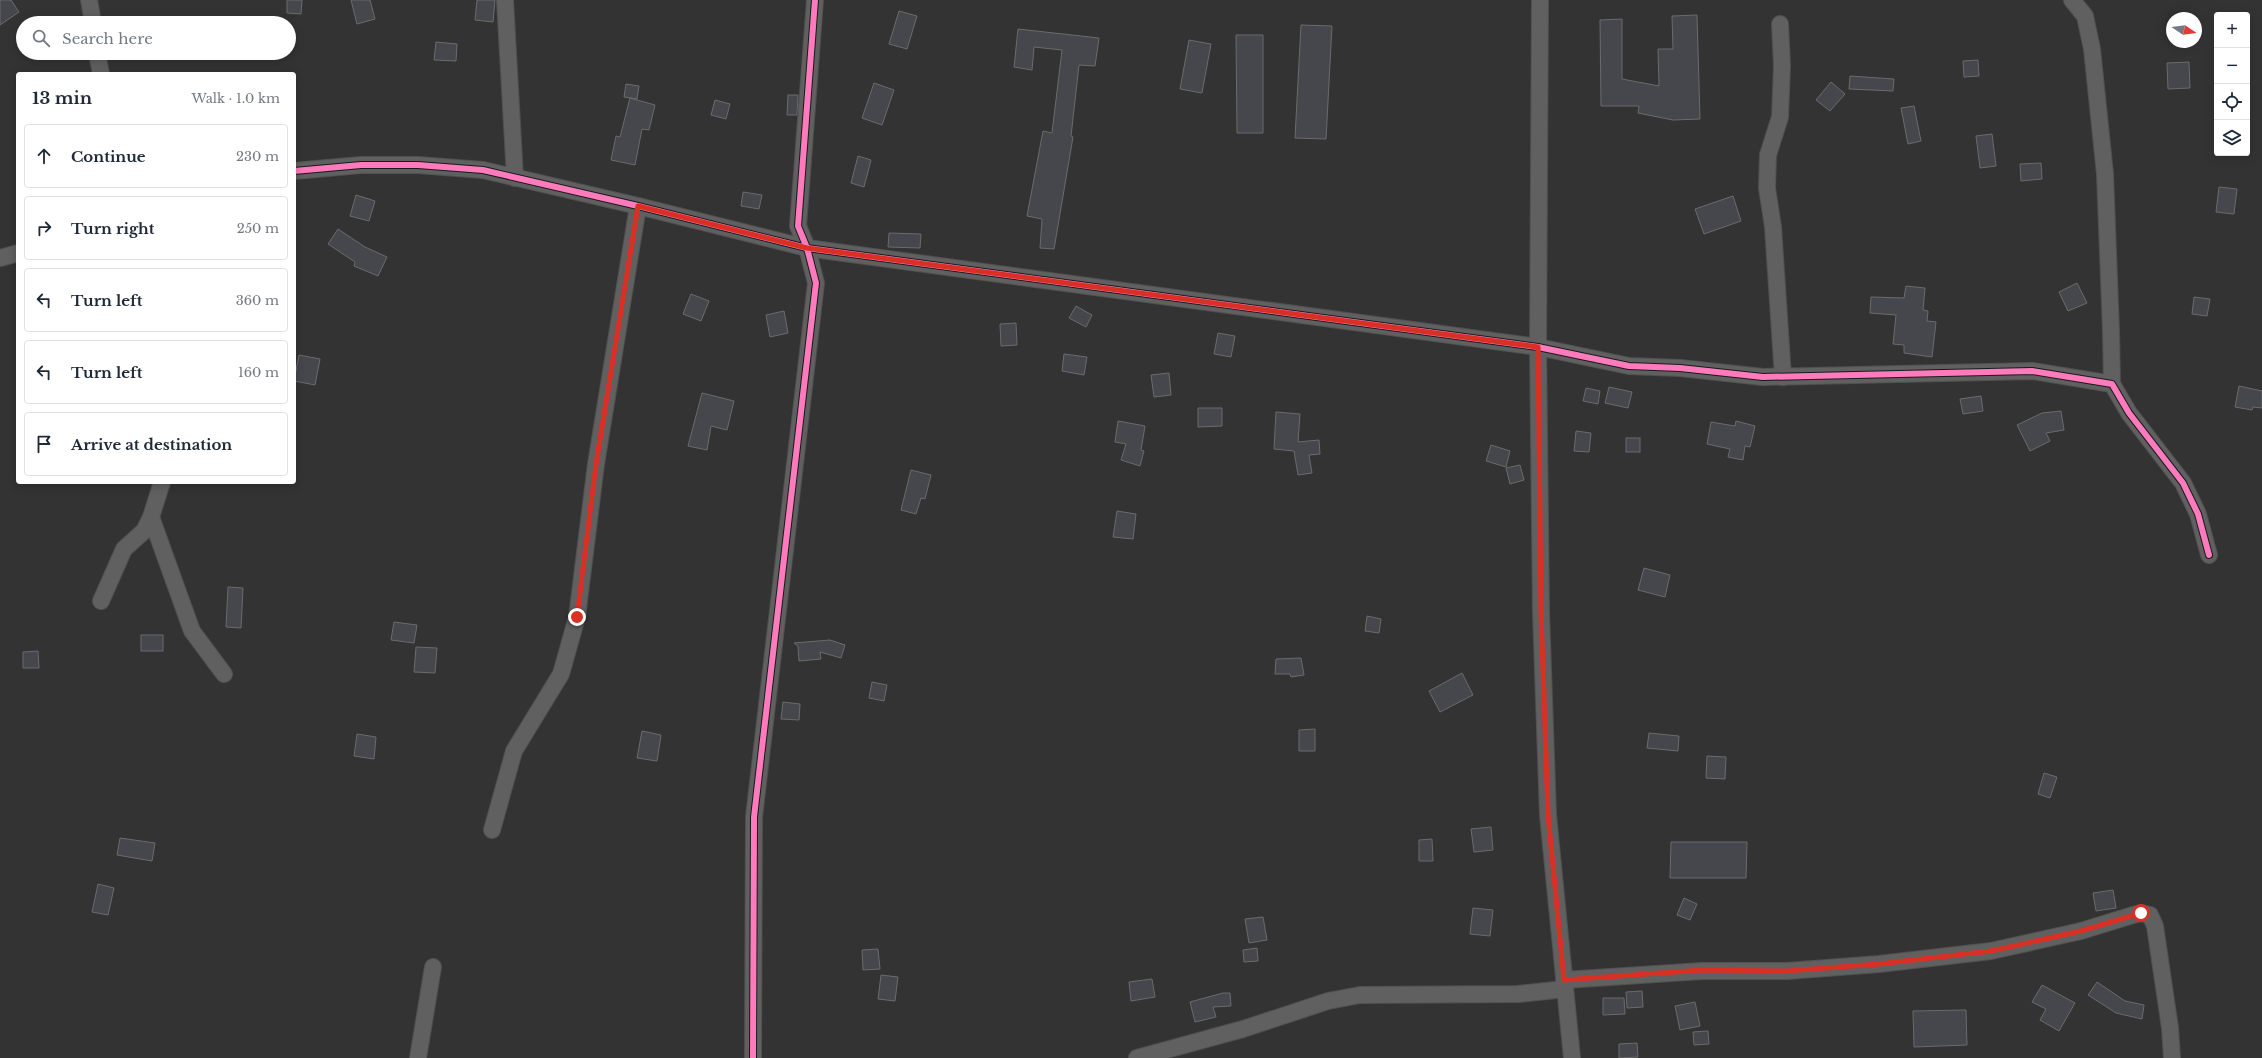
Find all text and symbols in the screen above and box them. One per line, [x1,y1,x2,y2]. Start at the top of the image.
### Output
north arrow [2166,12,2202,48]
map controls [2214,12,2250,156]
button: + [2214,12,2250,48]
search box [16,16,296,60]
icon: search [30,27,52,49]
text: Search here [62,29,153,48]
button: − [2214,48,2250,84]
button: locate [2214,84,2250,120]
text: 13 min [32,88,92,109]
text: Walk · 1.0 km [191,90,280,107]
button: layers [2214,120,2250,156]
icon: ahead [33,145,55,167]
text: Continue [71,147,146,166]
text: 230 m [236,148,279,165]
icon: right [33,217,55,239]
text: Turn right [71,219,154,238]
text: 250 m [237,220,279,237]
icon: left [33,289,55,311]
text: Turn left [71,291,142,310]
text: 360 m [236,292,279,309]
icon: left [33,361,55,383]
text: Turn left [71,363,142,382]
text: 160 m [238,364,279,381]
icon: arrive [33,433,55,455]
text: Arrive at destination [71,435,232,454]
route end [568,608,586,626]
route start [2132,904,2150,922]

